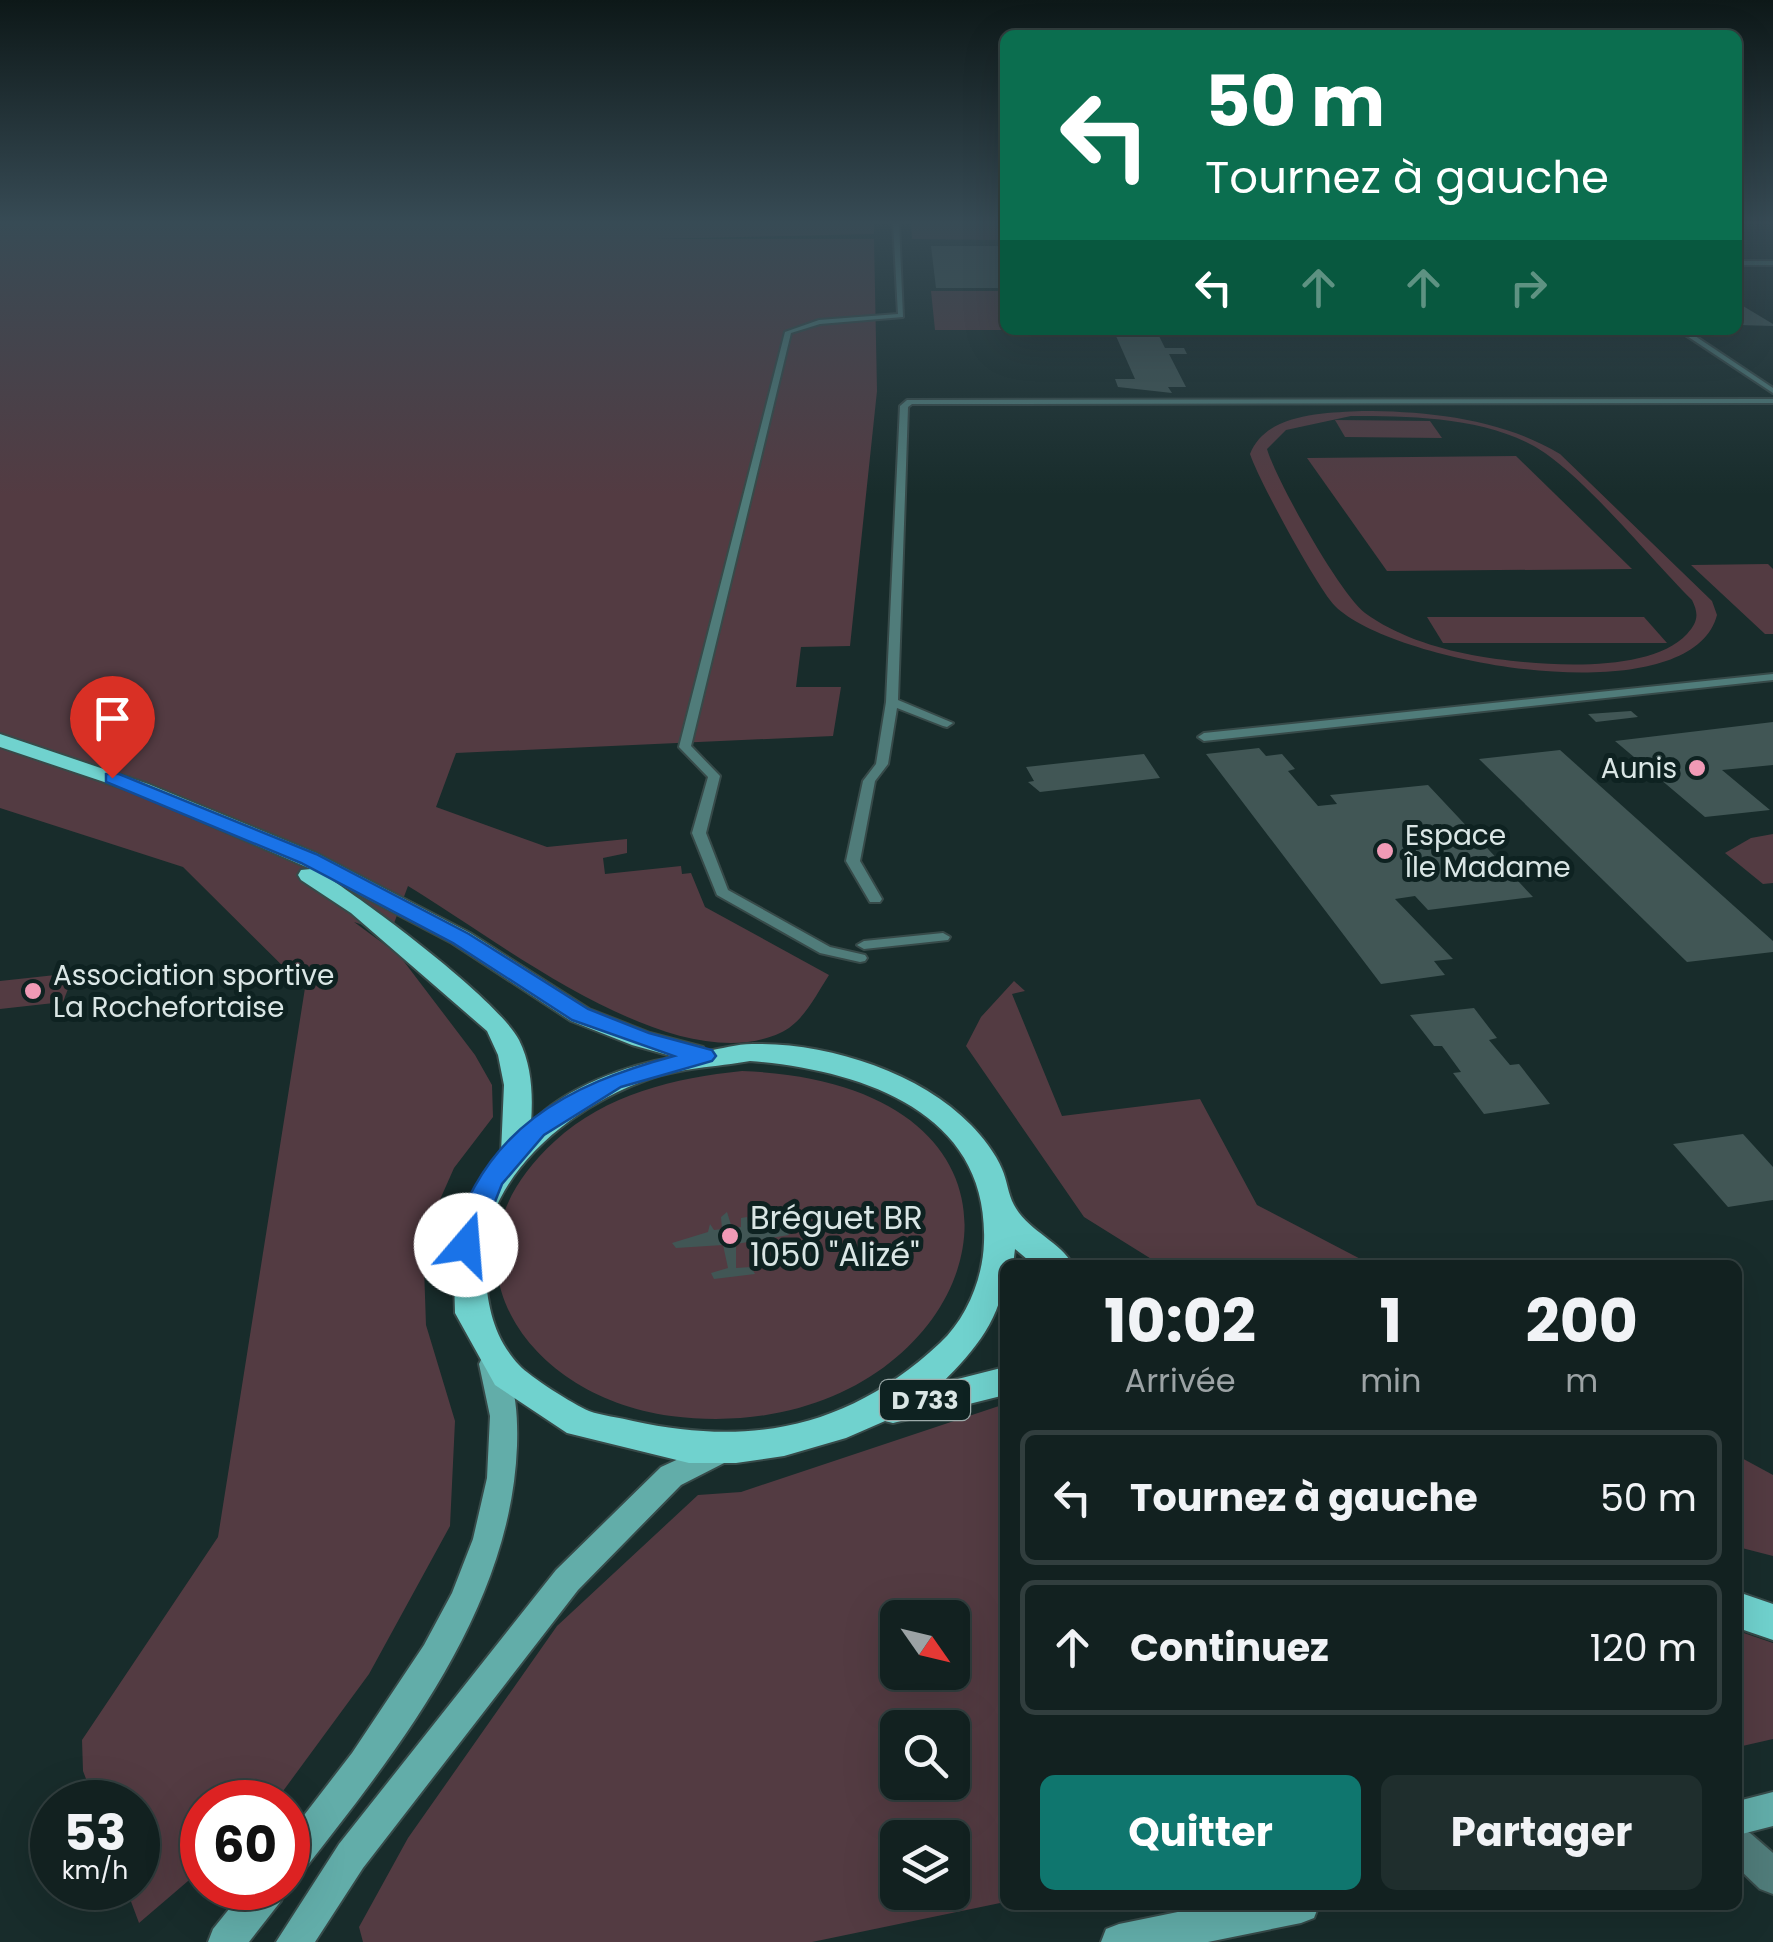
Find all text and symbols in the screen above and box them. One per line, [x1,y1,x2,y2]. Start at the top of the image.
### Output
text: 50 m [1205,52,1385,151]
icon: left [1040,70,1170,200]
text: Tournez à gauche [1205,146,1609,209]
icon: left [1186,260,1241,315]
icon: ahead [1291,260,1346,315]
icon: ahead [1396,260,1451,315]
icon: right [1501,260,1556,315]
pin [70,676,155,779]
icon: arrive [85,691,140,746]
place label: Aunis [1601,749,1677,788]
marker: Aunis [1686,757,1708,779]
place label: Espace Île Madame [1404,816,1571,887]
marker: Espace Île Madame [1374,840,1396,862]
place label: Association sportive La Rochefortaise [53,956,334,1027]
marker: Association sportive La Rochefortaise [22,980,44,1002]
position arrow [414,1193,518,1297]
place label: Bréguet BR 1050 "Alizé" [750,1195,923,1277]
marker: Bréguet BR 1050 "Alizé" [719,1225,741,1247]
text: 10:02 [1104,1279,1256,1363]
text: 1 [1380,1279,1402,1363]
text: 200 [1525,1279,1638,1363]
text: Arrivée [1125,1358,1236,1403]
text: min [1360,1358,1421,1403]
text: m [1565,1358,1598,1403]
road number: D 733 [880,1380,970,1420]
icon: left [1045,1470,1100,1525]
text: Tournez à gauche [1130,1471,1478,1524]
text: 50 m [1600,1471,1697,1524]
north arrow [880,1600,970,1690]
map controls [880,1600,970,1910]
icon: ahead [1045,1620,1100,1675]
text: Continuez [1130,1621,1329,1674]
text: 120 m [1590,1621,1697,1674]
button: search [880,1710,970,1800]
button: Quitter [1040,1775,1361,1890]
button: Partager [1381,1775,1702,1890]
speed limit sign: 60 [180,1780,310,1910]
text: 53 [64,1797,126,1868]
button: layers [880,1820,970,1910]
text: km/h [62,1853,128,1888]

